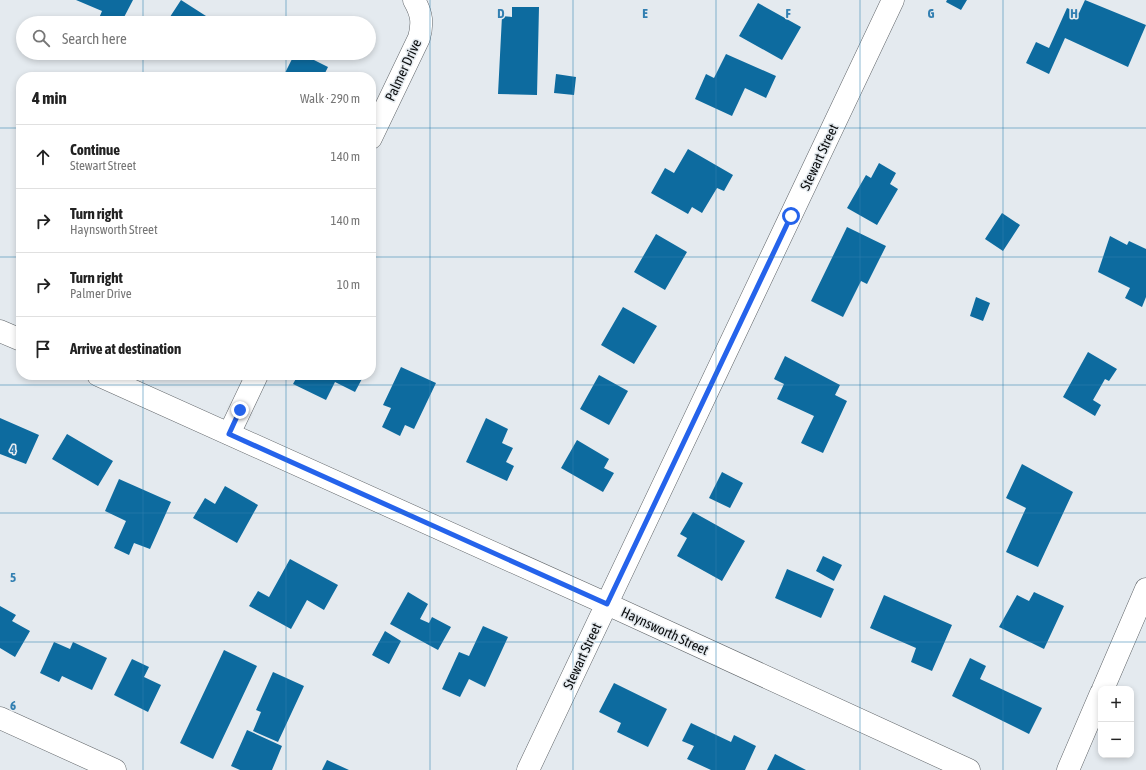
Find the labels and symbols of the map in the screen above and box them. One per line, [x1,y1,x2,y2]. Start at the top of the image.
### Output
text: D [497,6,505,21]
text: E [642,6,648,21]
text: F [785,6,791,21]
text: G [928,6,935,21]
text: H [1070,6,1078,21]
street label: Palmer Drive [382,36,424,104]
street label: Stewart Street [797,121,841,193]
route start [782,207,800,225]
route end [231,401,249,419]
text: 4 [9,442,16,457]
text: 5 [10,570,16,585]
street label: Haynsworth Street [619,604,711,658]
street label: Stewart Street [560,620,604,692]
text: 6 [10,698,16,713]

